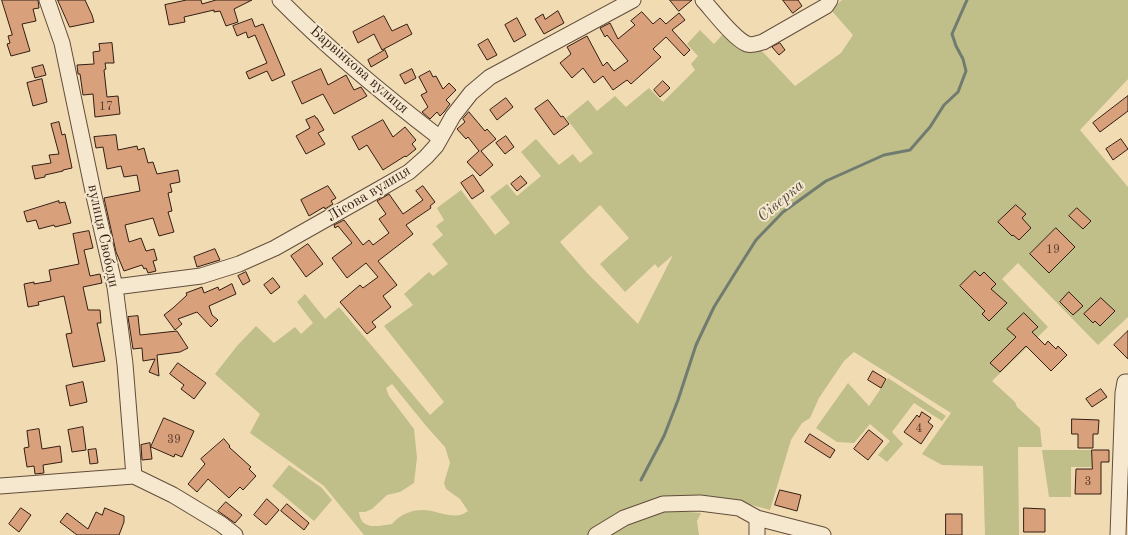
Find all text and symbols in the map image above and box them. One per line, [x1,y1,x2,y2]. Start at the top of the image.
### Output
street label: Барвінкова вулиця [306,22,412,118]
house number: 17 [99,100,113,114]
street label: Лісова вулиця [324,162,414,226]
water label: Сіверка [754,176,808,226]
street label: вулиця Свободи [83,183,123,289]
house number: 19 [1046,243,1060,257]
house number: 4 [916,422,922,436]
house number: 39 [167,433,181,447]
house number: 3 [1085,475,1091,489]

